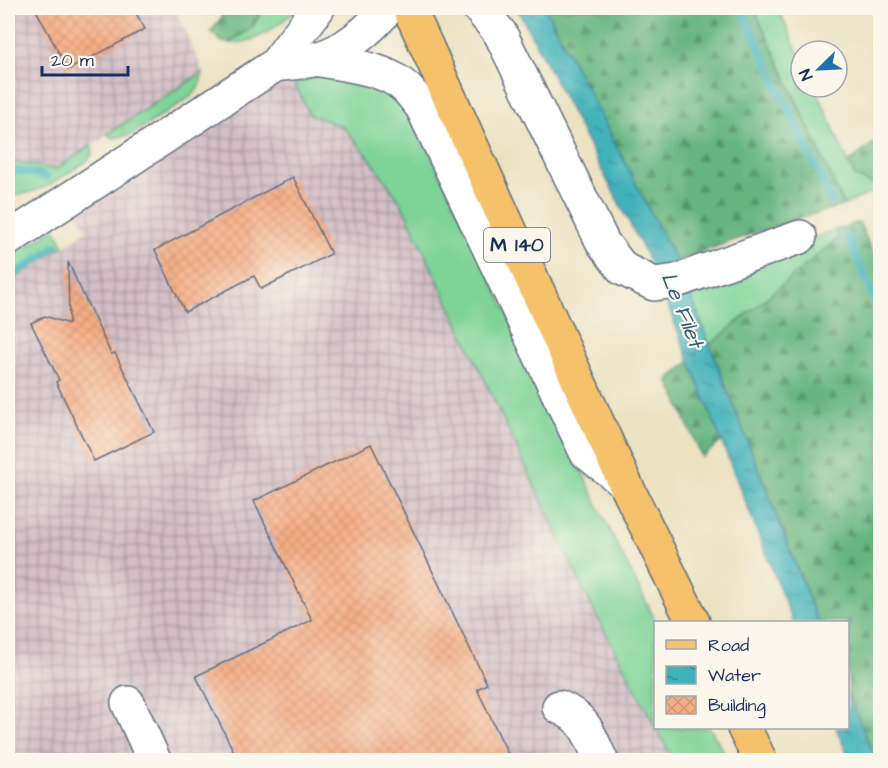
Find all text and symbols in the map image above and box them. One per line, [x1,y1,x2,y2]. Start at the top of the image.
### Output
scale bar [42,39,128,77]
north arrow [789,39,849,99]
text: 20 m [51,48,94,73]
text: N [794,66,818,84]
road number: M 140 [484,228,550,262]
water label: Le Filet [653,268,712,354]
legend [654,621,849,729]
text: Road [708,633,749,658]
text: Water [708,663,761,688]
text: Building [708,693,766,719]

